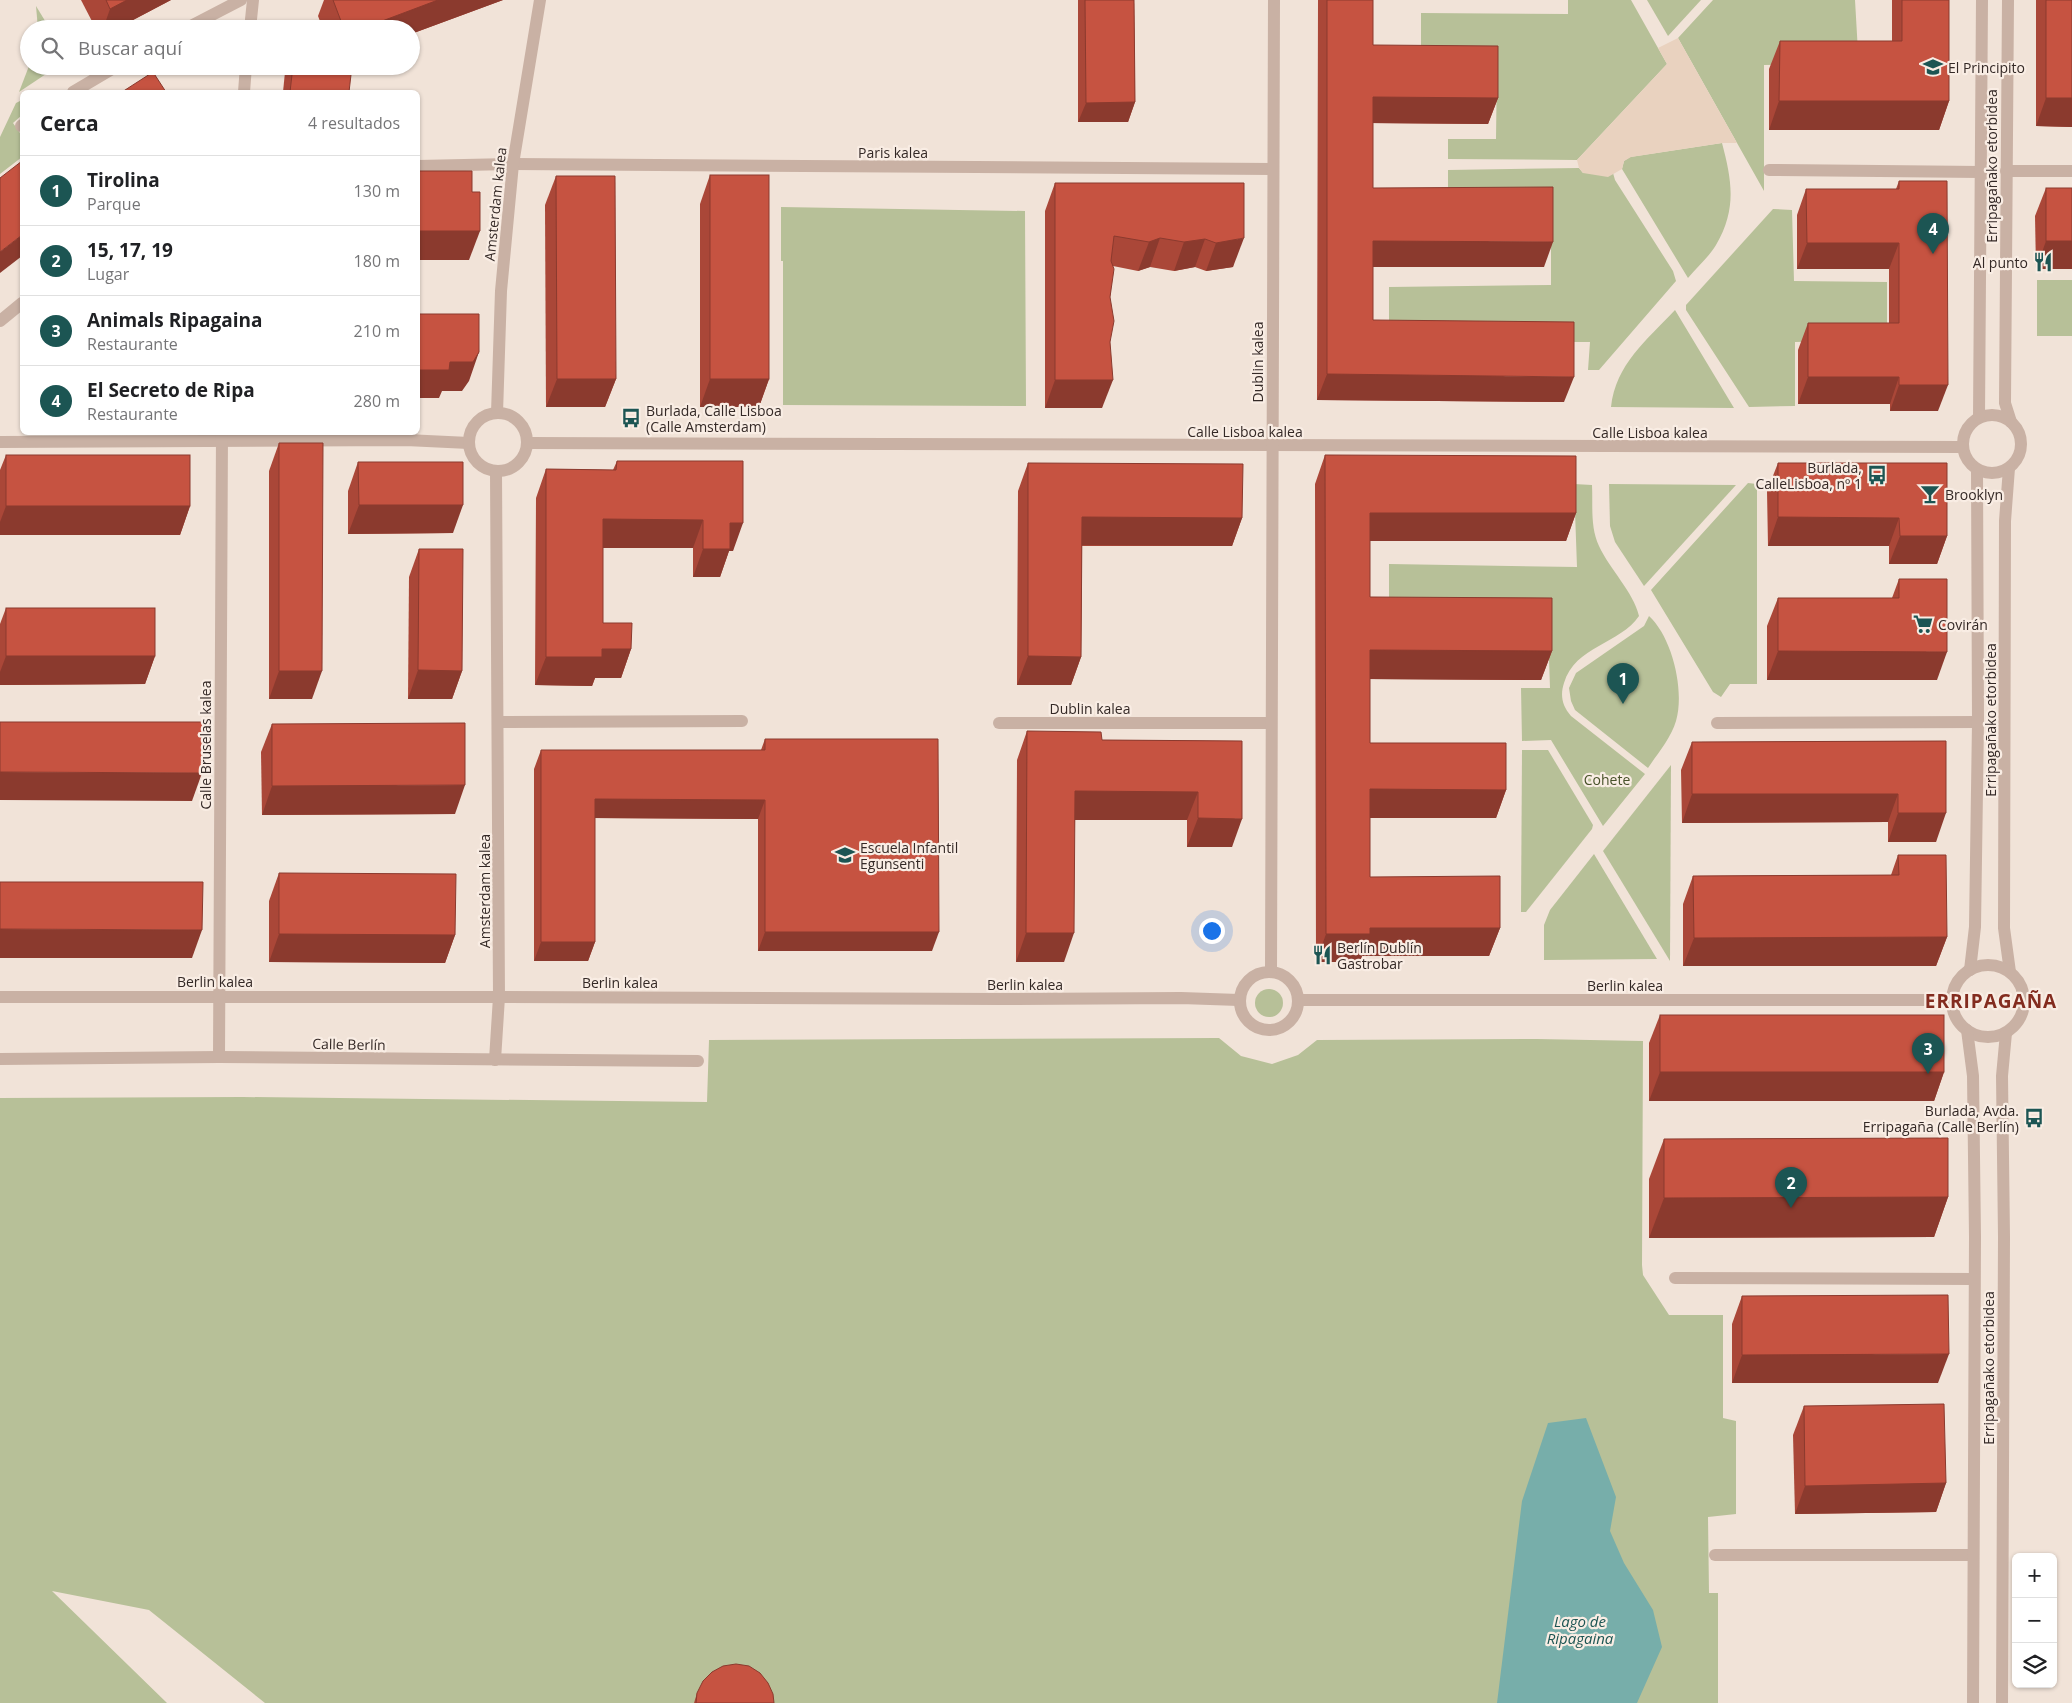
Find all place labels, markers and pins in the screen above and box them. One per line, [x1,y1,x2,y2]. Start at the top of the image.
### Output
school or university icon: El Principito [1922,56,1944,78]
place label: El Principito [1948,58,2025,77]
pin: 4 [1917,213,1949,254]
restaurant icon: Al punto [2032,251,2054,273]
place label: Al punto [1973,253,2028,272]
place label: Burlada, Calle Lisboa (Calle Amsterdam) [646,401,782,436]
bus stop icon: Burlada, Calle Lisboa (Calle Amsterdam) [620,407,642,429]
place label: Burlada, CalleLisboa, nº 1 [1755,458,1862,493]
bus stop icon: Burlada, CalleLisboa, nº 1 [1866,464,1888,486]
bar icon: Brooklyn [1919,483,1941,505]
place label: Brooklyn [1945,485,2003,504]
supermarket icon: Covirán [1912,613,1934,635]
place label: Covirán [1938,615,1988,634]
pin: 1 [1607,663,1639,704]
place label: Escuela Infantil Egunsenti [860,838,958,873]
school or university icon: Escuela Infantil Egunsenti [834,844,856,866]
place label: Berlín Dublín Gastrobar [1337,938,1422,973]
restaurant icon: Berlín Dublín Gastrobar [1311,944,1333,966]
pin: 3 [1912,1033,1944,1074]
place label: Burlada, Avda. Erripagaña (Calle Berlín) [1863,1101,2019,1136]
bus stop icon: Burlada, Avda. Erripagaña (Calle Berlín) [2023,1107,2045,1129]
pin: 2 [1775,1167,1807,1208]

